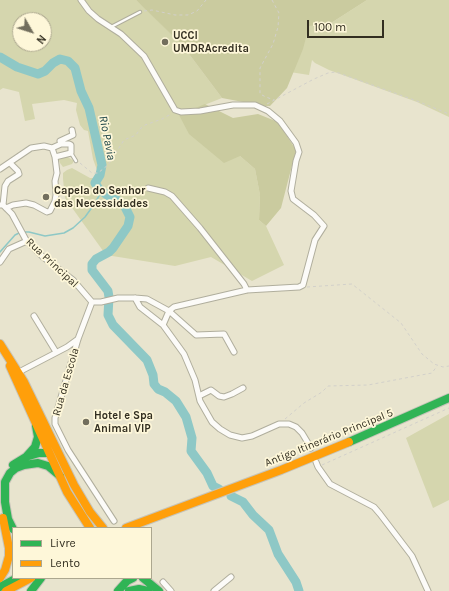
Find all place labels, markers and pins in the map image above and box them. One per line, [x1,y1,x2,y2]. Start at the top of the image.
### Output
place label: UCCI UMDRAcredita [173,29,249,55]
marker: UCCI UMDRAcredita [160,37,170,47]
place label: Capela do Senhor das Necessidades [54,184,148,210]
marker: Capela do Senhor das Necessidades [41,192,51,202]
place label: Hotel e Spa Animal VIP [94,409,153,435]
marker: Hotel e Spa Animal VIP [81,417,91,427]

